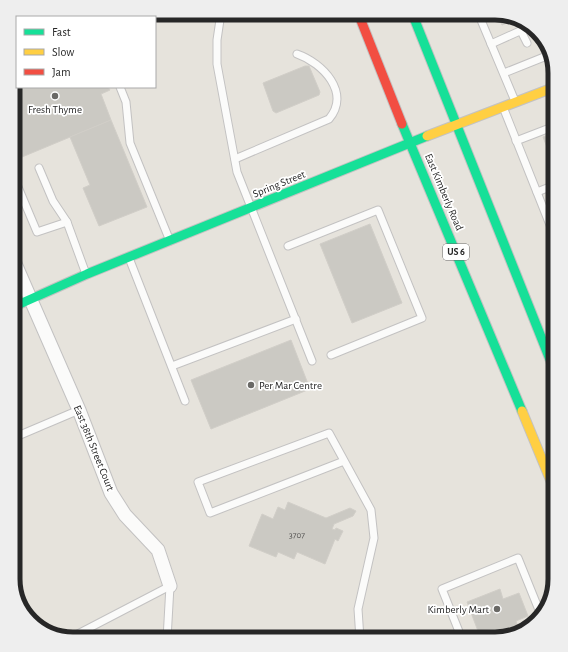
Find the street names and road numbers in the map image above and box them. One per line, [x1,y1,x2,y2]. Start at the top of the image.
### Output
street label: East Kimberly Road [423,152,465,232]
street label: Spring Street [251,168,307,200]
road number: US 6 [443,244,469,260]
street label: East 38th Street Court [72,404,116,493]

